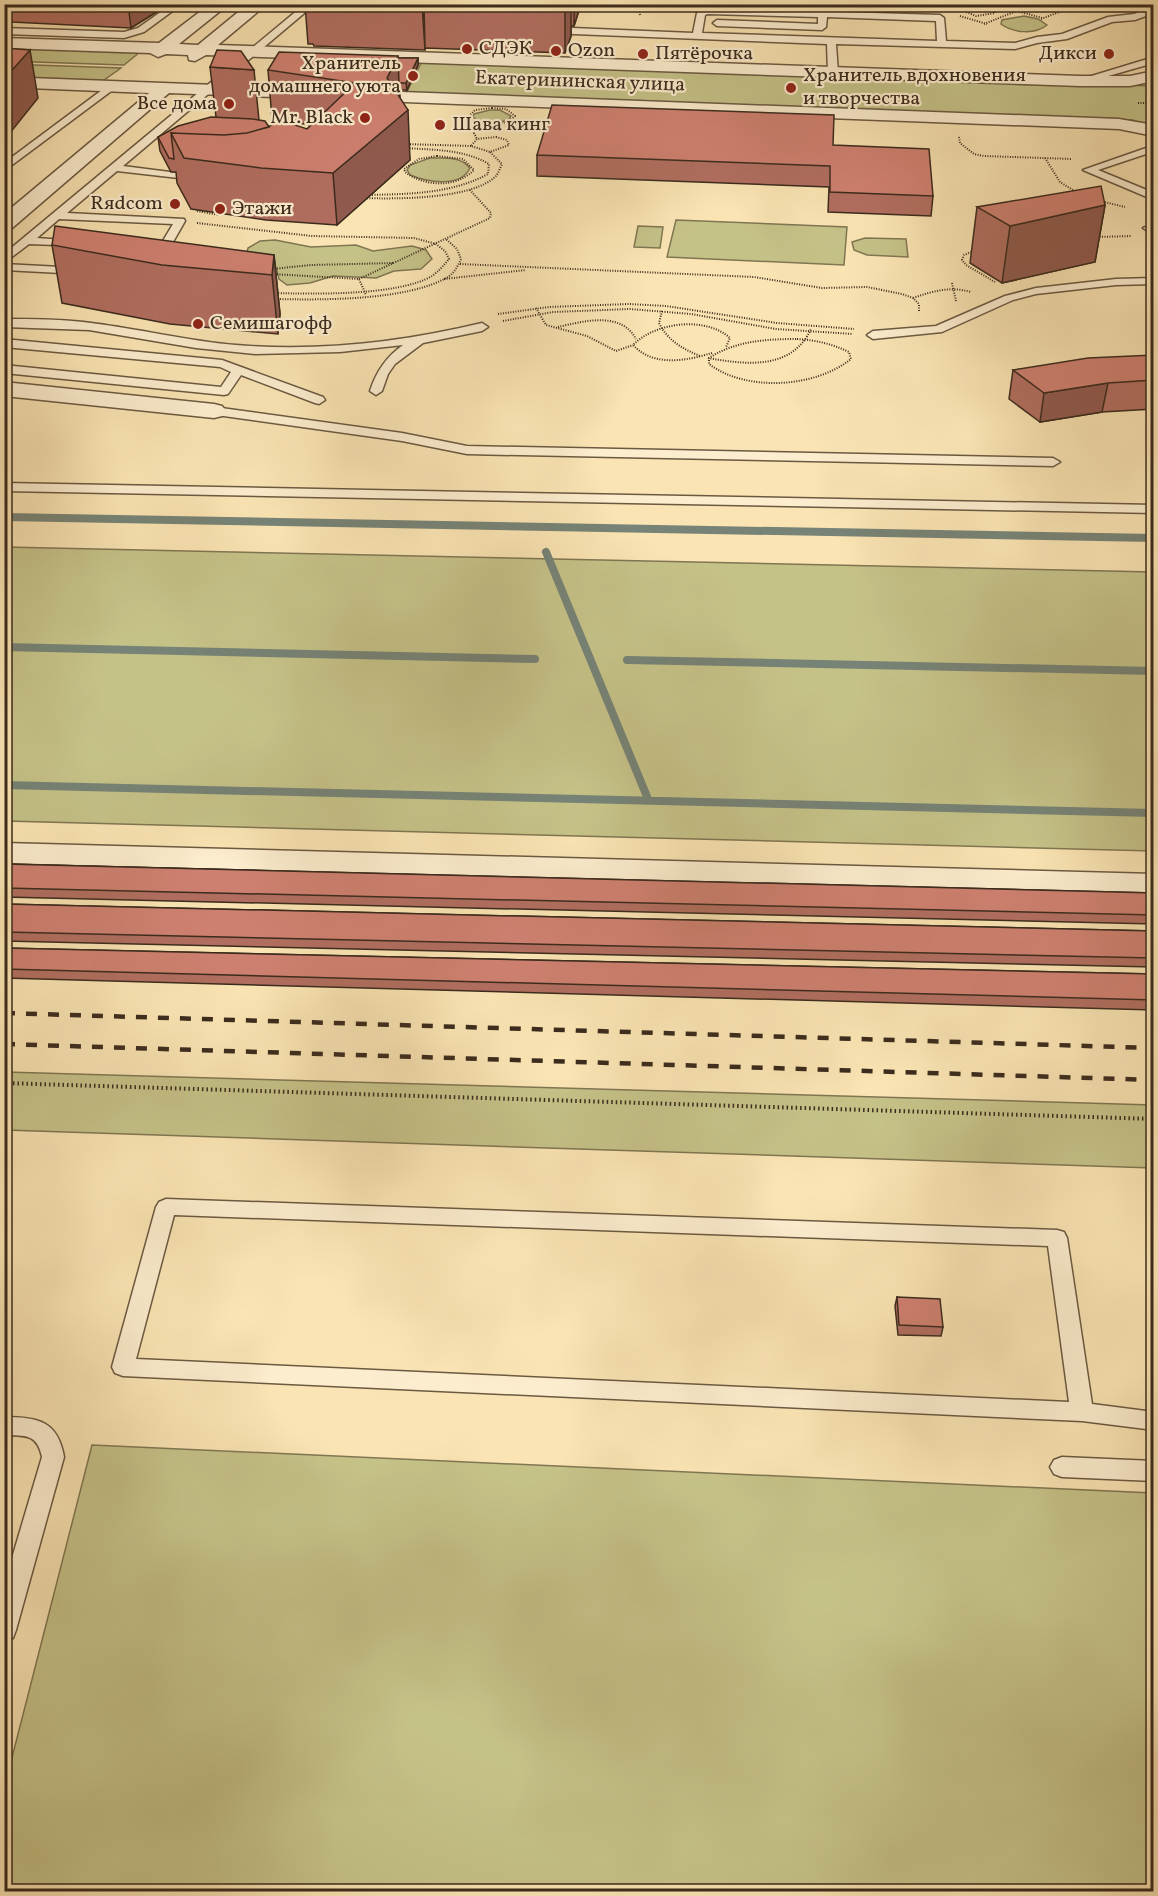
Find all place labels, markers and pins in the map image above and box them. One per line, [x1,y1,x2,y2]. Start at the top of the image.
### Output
place label: СДЭК [479,35,532,63]
place label: Ozon [568,37,615,65]
place label: Пятёрочка [655,40,753,68]
place label: Дикси [1039,40,1097,68]
marker: СДЭК [460,42,474,56]
marker: Ozon [549,44,563,58]
marker: Пятёрочка [636,47,650,61]
marker: Дикси [1102,47,1116,61]
place label: Хранитель домашнего уюта [249,50,401,101]
place label: Хранитель вдохновения и творчества [803,62,1026,113]
marker: Хранитель домашнего уюта [406,69,420,83]
marker: Хранитель вдохновения и творчества [784,81,798,95]
place label: Все дома [137,90,217,118]
marker: Все дома [222,97,236,111]
place label: Mr. Black [270,104,353,132]
marker: Mr. Black [358,111,372,125]
place label: Шава кинг [452,111,550,139]
marker: Шава кинг [433,118,447,132]
place label: Rяdcom [90,190,163,218]
place label: Этажи [232,195,292,223]
marker: Rяdcom [168,197,182,211]
marker: Этажи [213,202,227,216]
place label: Семишагофф [210,310,332,338]
marker: Семишагофф [191,317,205,331]

